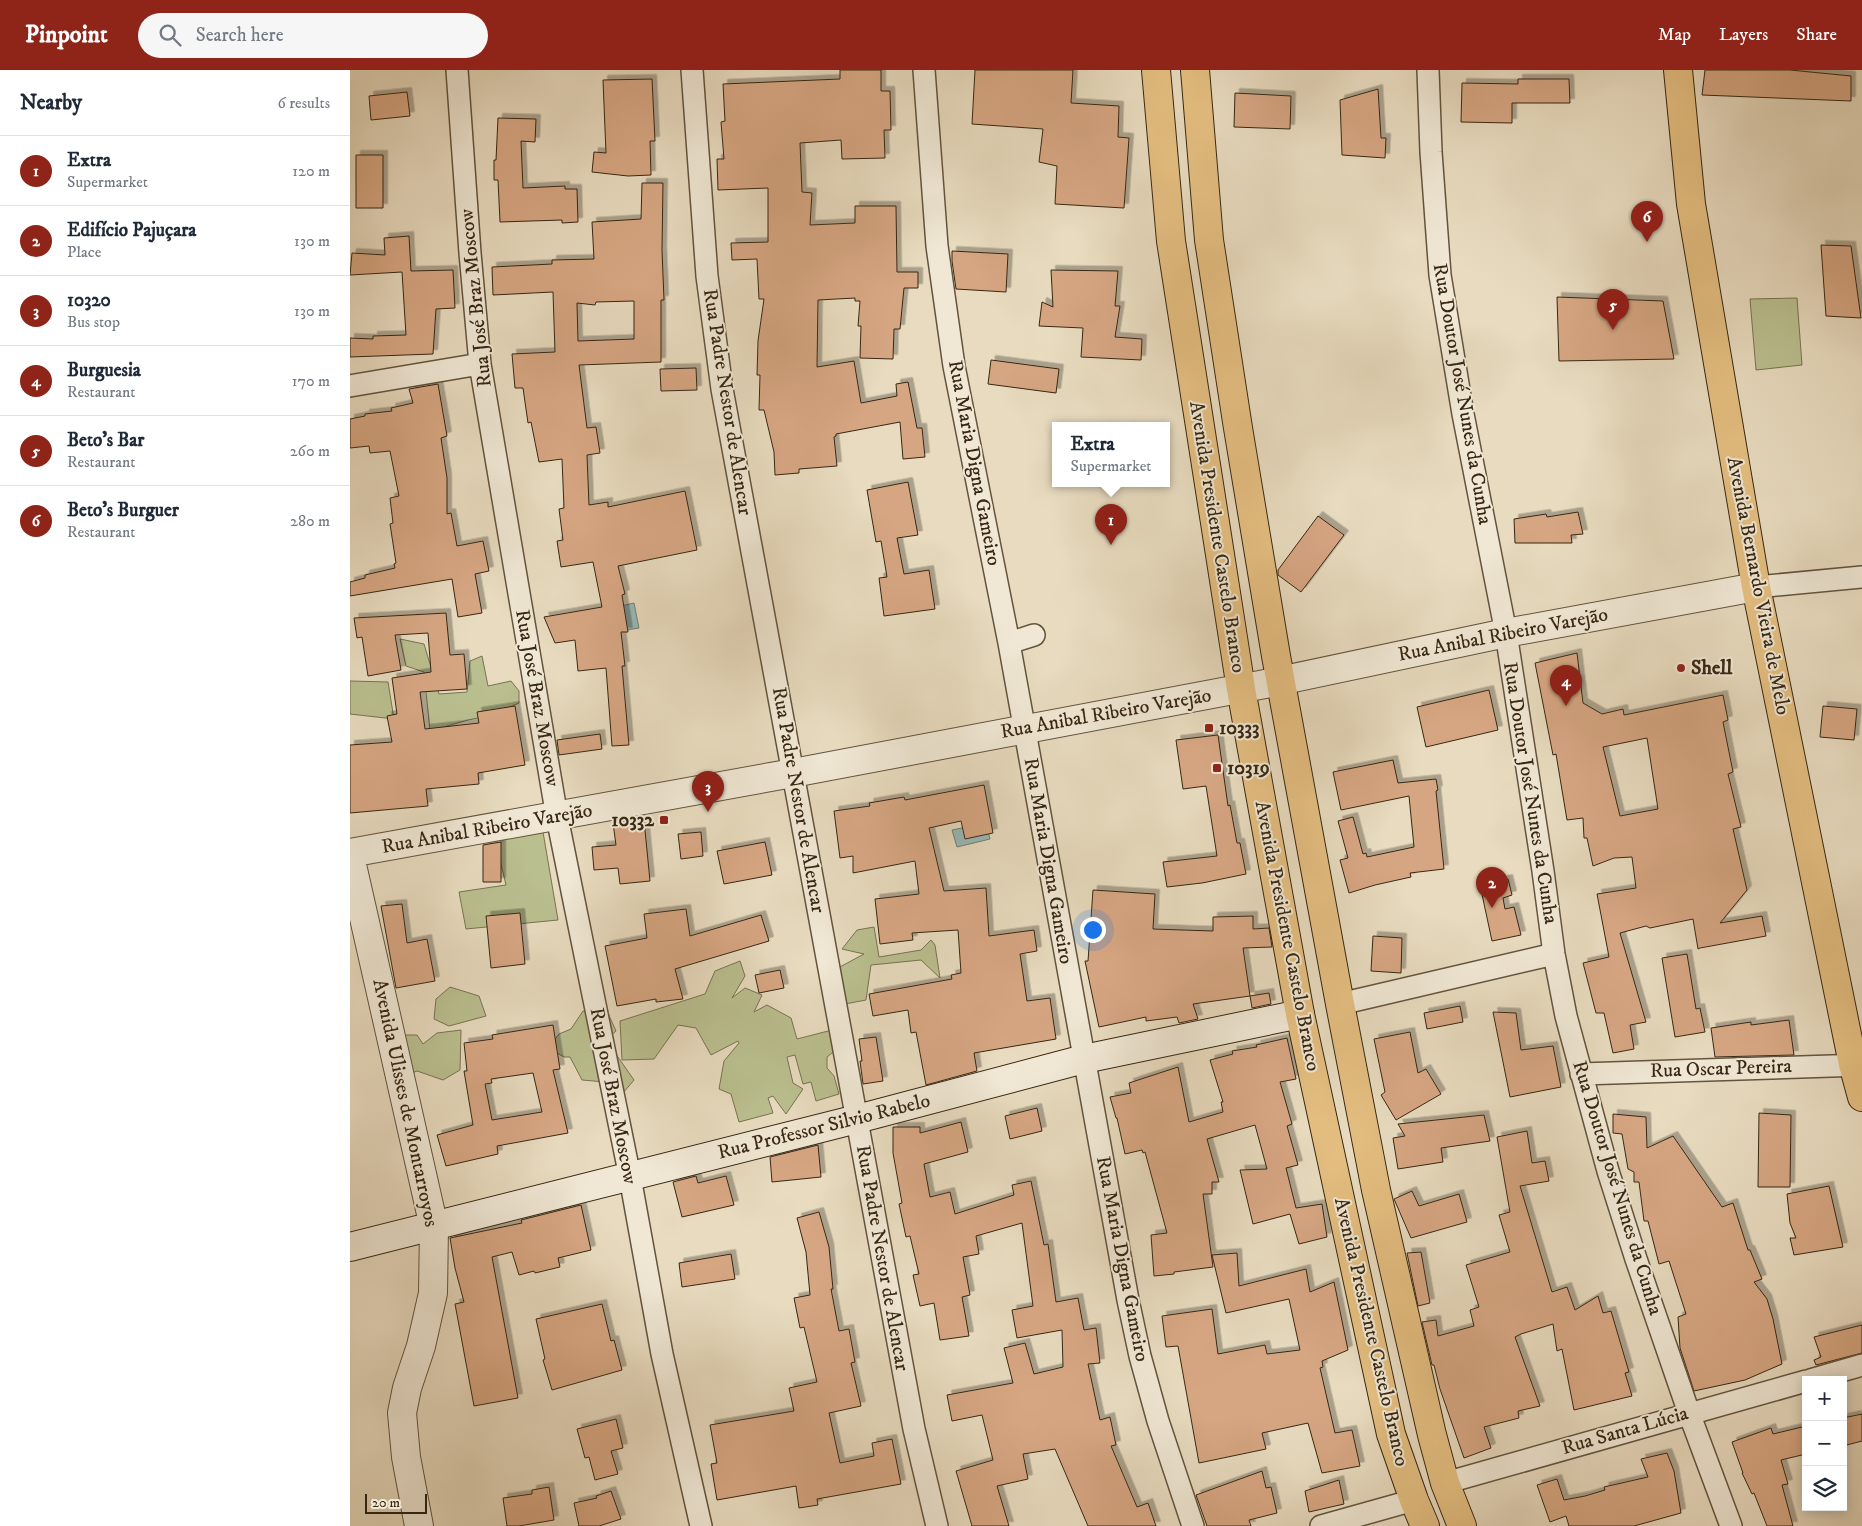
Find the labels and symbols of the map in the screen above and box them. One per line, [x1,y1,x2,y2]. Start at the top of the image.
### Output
pin: 6 [1631,201,1663,242]
street label: Rua José Braz Moscow [454,207,498,388]
street label: Rua Doutor José Nunes da Cunha [1427,261,1497,527]
street label: Rua Padre Nestor de Alencar [697,287,757,518]
pin: 5 [1597,289,1629,330]
street label: Rua Maria Digna Gameiro [942,358,1006,568]
street label: Avenida Presidente Castelo Branco [1183,399,1251,675]
street label: Avenida Bernardo Vieira de Melo [1721,455,1795,717]
pin: 1 [1095,504,1127,545]
street label: Rua Anibal Ribeiro Varejão [1396,602,1610,668]
street label: Rua José Braz Moscow [509,608,565,789]
place label: Shell [1691,656,1733,681]
street label: Rua Doutor José Nunes da Cunha [1497,660,1563,926]
marker: Shell [1675,662,1687,674]
pin: 4 [1550,665,1582,706]
street label: Rua Anibal Ribeiro Varejão [999,683,1213,745]
street label: Rua Padre Nestor de Alencar [766,685,830,916]
place label: 10333 [1219,716,1259,741]
marker: 10333 [1203,722,1215,734]
street label: Rua Maria Digna Gameiro [1018,756,1078,966]
place label: 10319 [1227,756,1270,781]
marker: 10319 [1211,762,1223,774]
pin: 3 [692,771,724,812]
street label: Rua Anibal Ribeiro Varejão [380,798,594,860]
street label: Avenida Presidente Castelo Branco [1249,799,1325,1073]
place label: 10332 [611,808,655,833]
marker: 10332 [658,814,670,826]
pin: 2 [1476,867,1508,908]
your location [1080,917,1106,943]
street label: Avenida Ulisses de Montarroyos [366,977,444,1230]
street label: Rua José Braz Moscow [584,1006,642,1187]
street label: Rua Oscar Pereira [1650,1054,1793,1084]
street label: Rua Doutor José Nunes da Cunha [1566,1058,1668,1319]
street label: Rua Professor Silvio Rabelo [715,1088,933,1166]
street label: Rua Padre Nestor de Alencar [850,1143,914,1374]
street label: Rua Maria Digna Gameiro [1090,1154,1154,1364]
street label: Avenida Presidente Castelo Branco [1328,1195,1414,1469]
street label: Rua Santa Lúcia [1559,1401,1692,1461]
scale bar [365,1491,428,1514]

